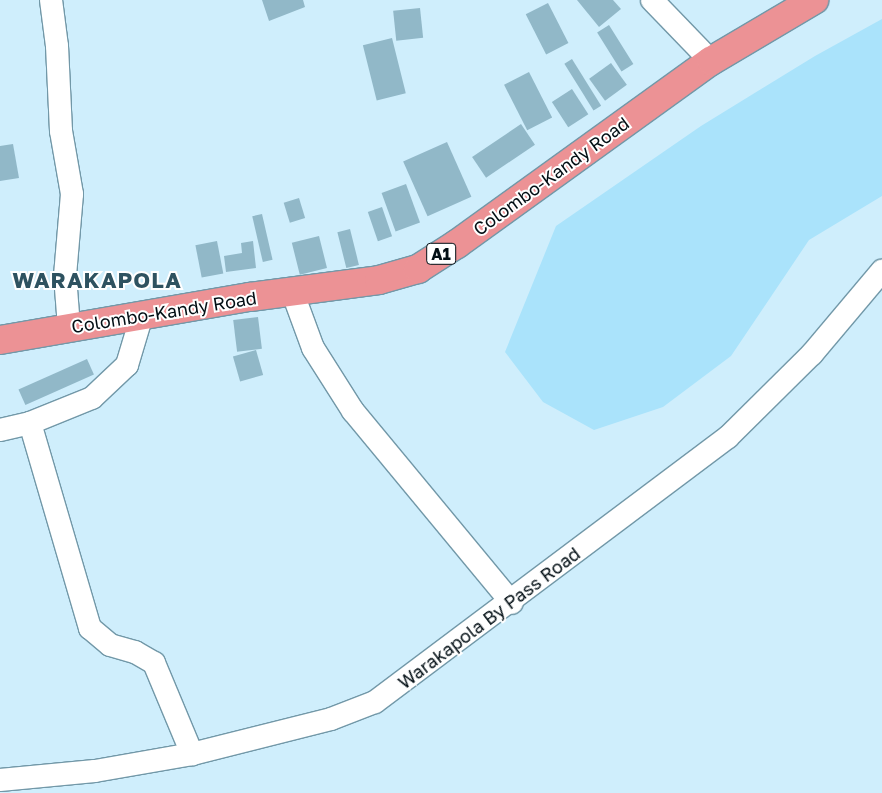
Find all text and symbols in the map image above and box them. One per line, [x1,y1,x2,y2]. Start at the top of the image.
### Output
street label: Colombo-Kandy Road [469,112,633,240]
road number: A1 [426,240,456,268]
district label: WARAKAPOLA [11,267,183,293]
street label: Colombo-Kandy Road [70,287,258,337]
street label: Warakapola By Pass Road [394,543,584,693]

